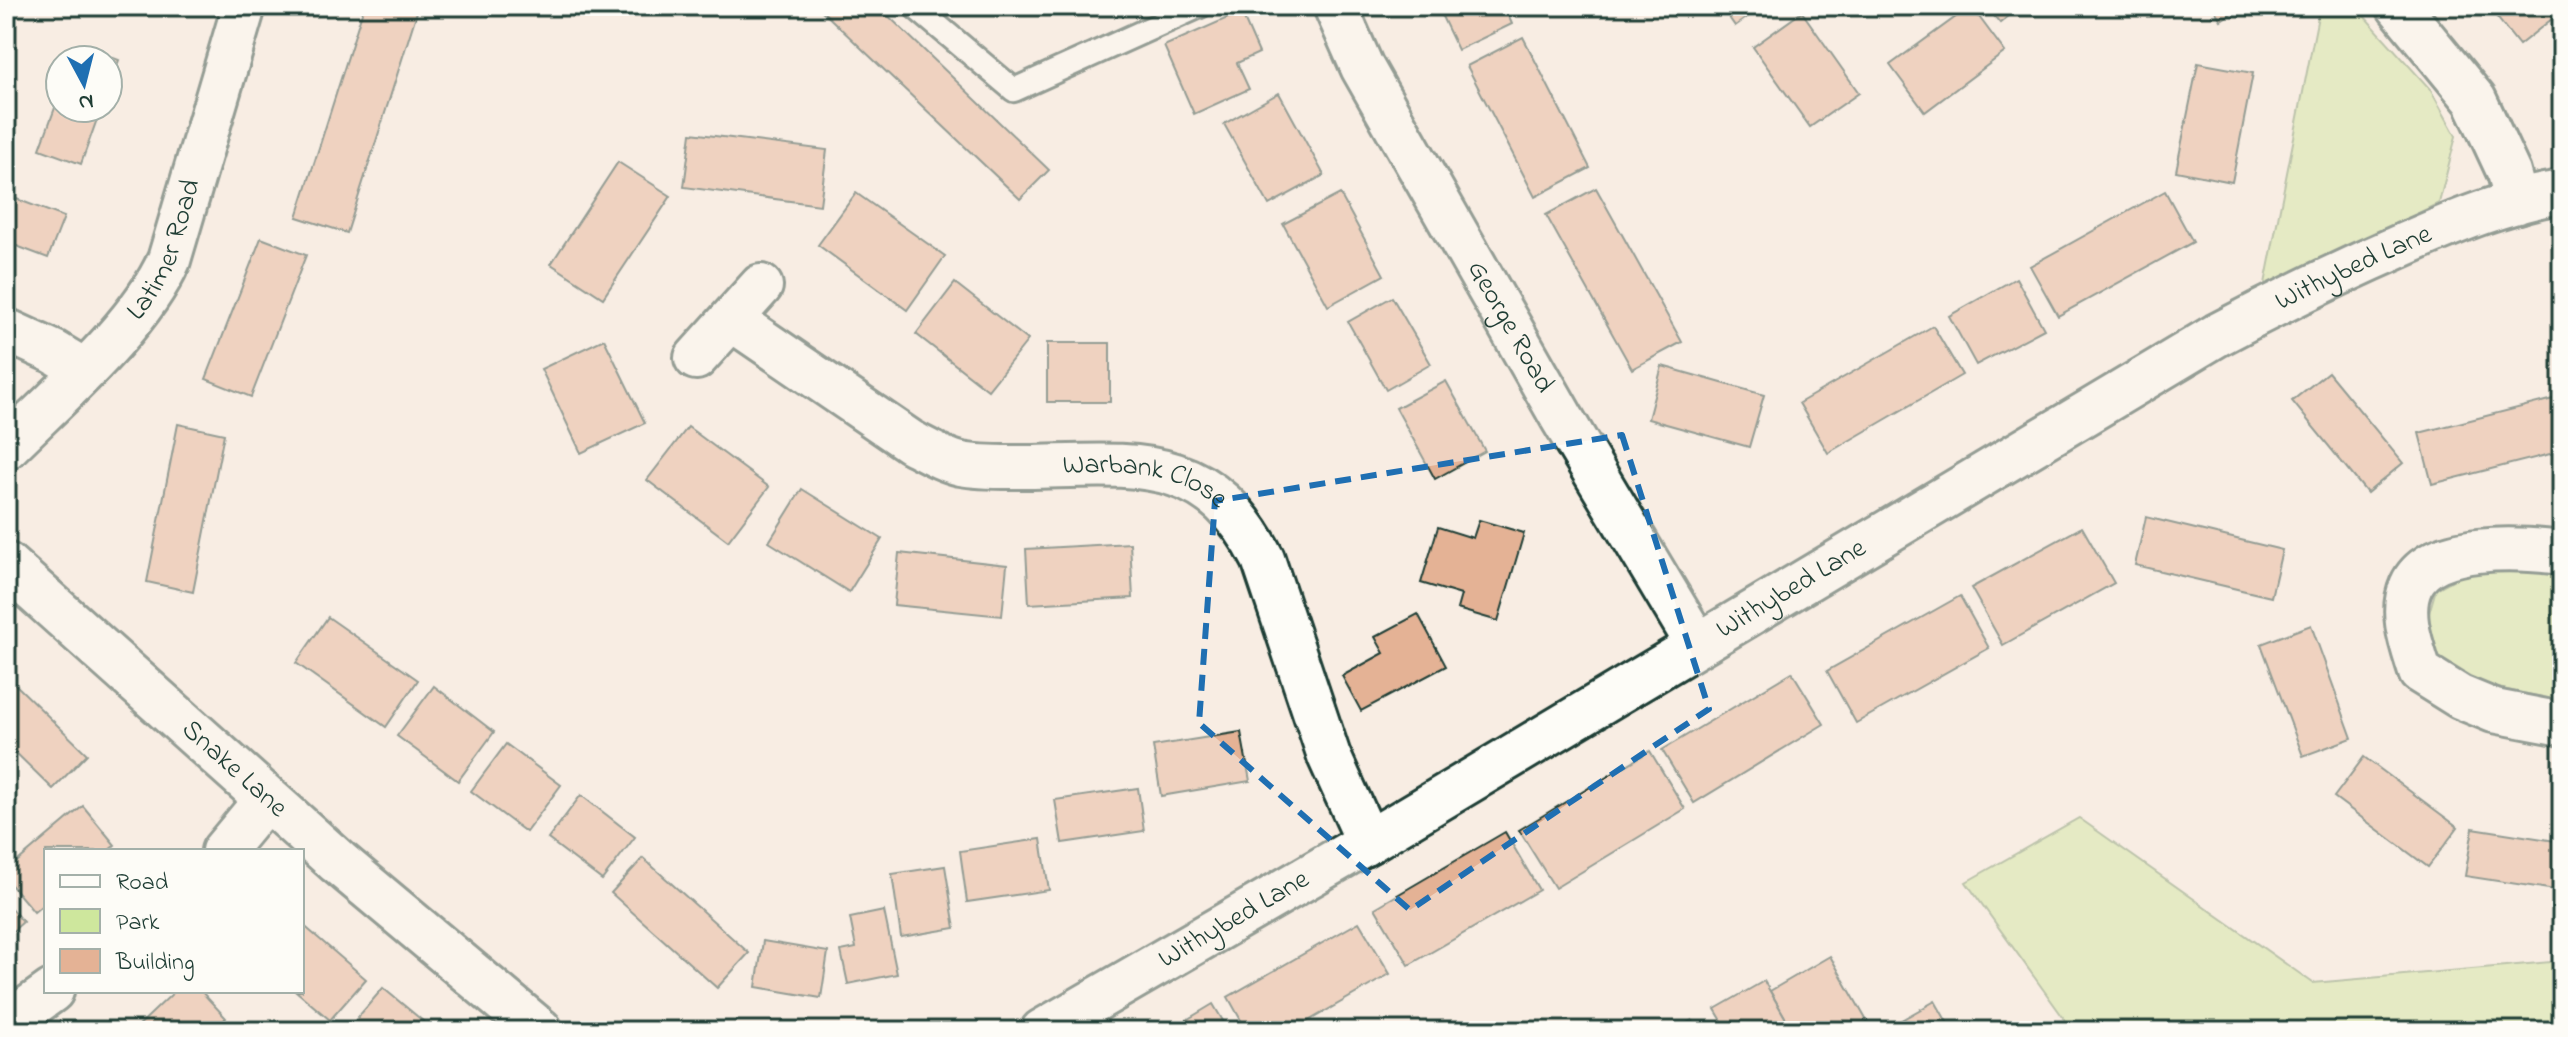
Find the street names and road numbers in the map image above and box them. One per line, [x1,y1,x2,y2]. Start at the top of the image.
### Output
street label: Latimer Road [117,174,212,330]
street label: Withybed Lane [2268,214,2439,322]
street label: George Road [1456,253,1564,401]
street label: Warbank Close [1062,445,1237,519]
street label: Withybed Lane [1709,528,1875,650]
street label: Snake Lane [172,710,297,828]
street label: Withybed Lane [1151,859,1318,980]

